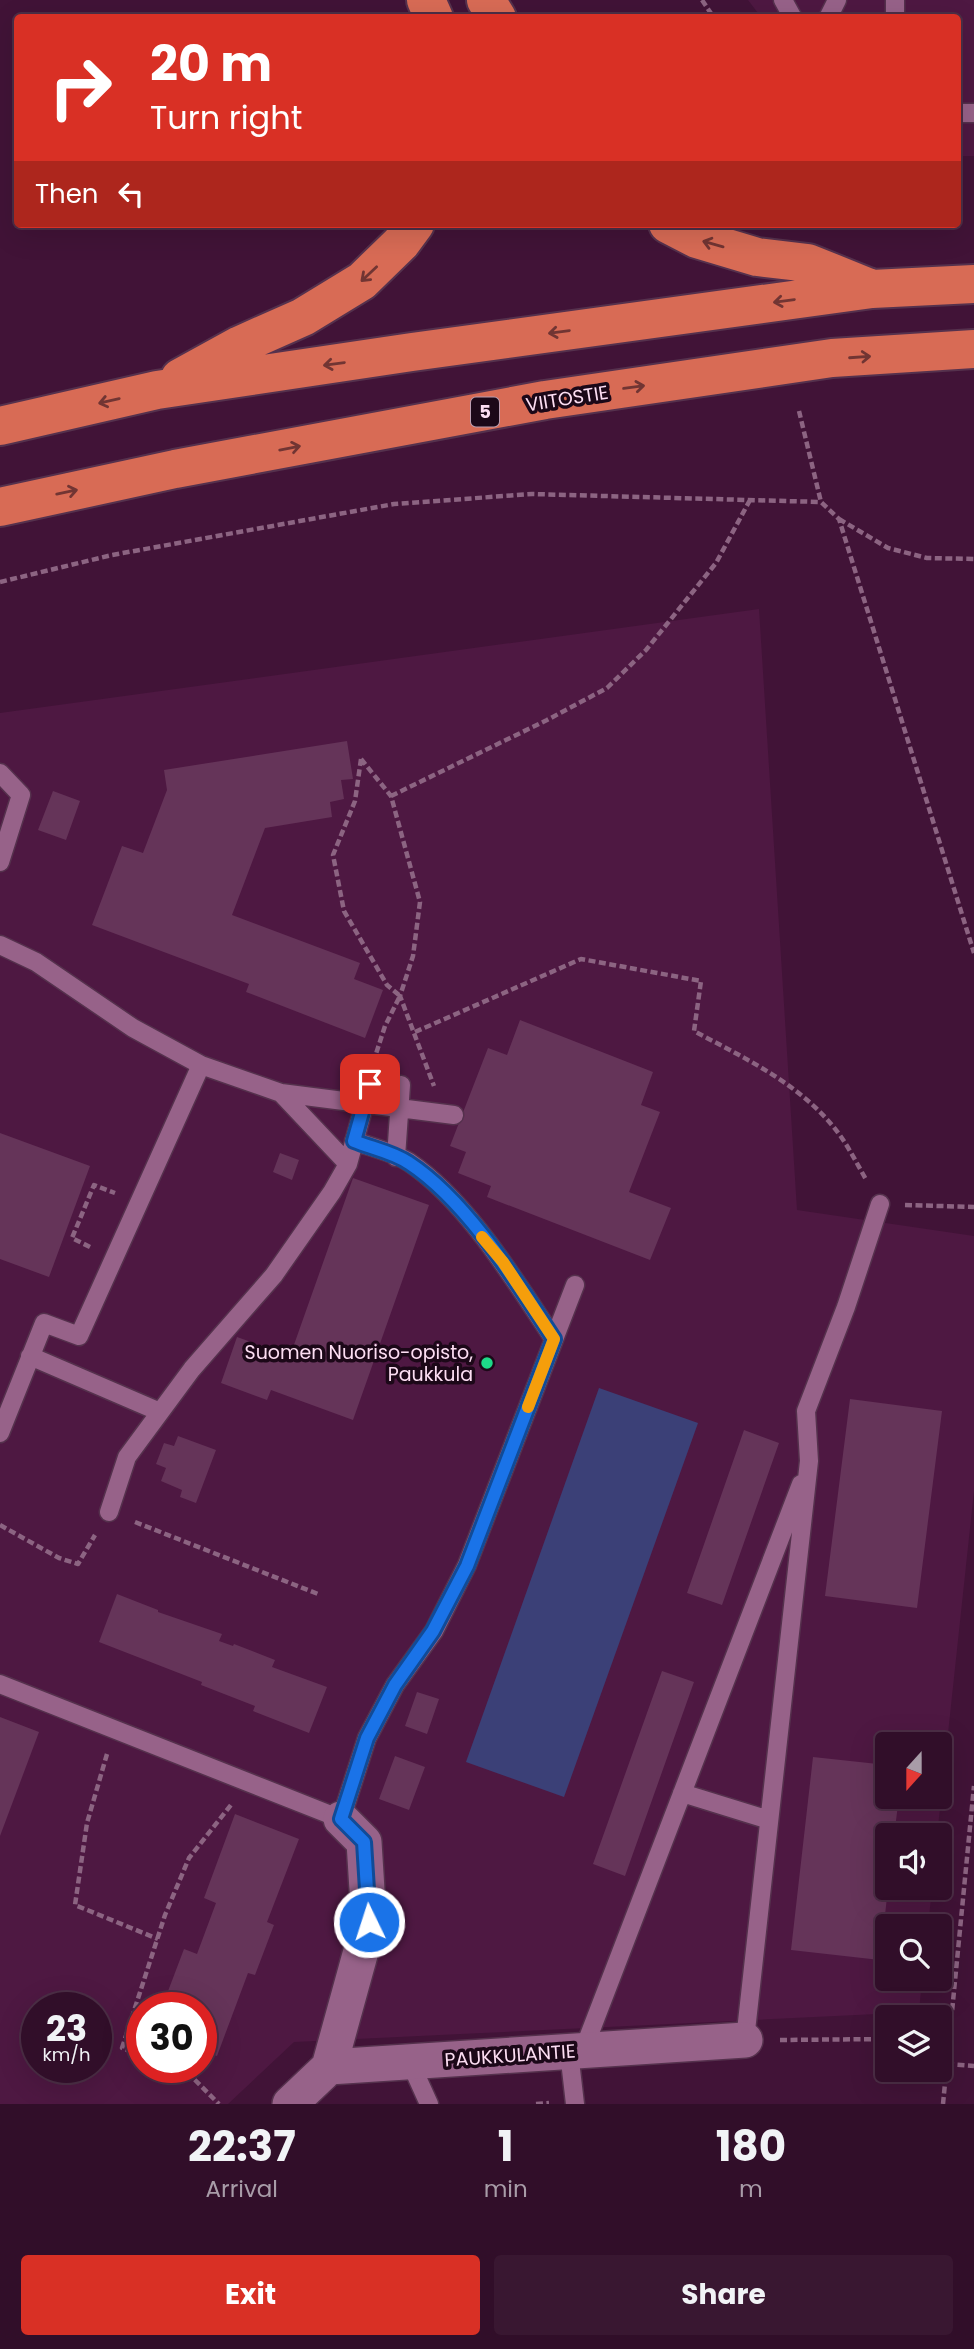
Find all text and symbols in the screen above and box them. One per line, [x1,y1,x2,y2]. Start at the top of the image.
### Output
text: 20 m [150,30,272,98]
icon: right [35,42,126,133]
text: Turn right [150,95,302,140]
icon: left [112,175,150,213]
text: Then [35,176,98,212]
one-way arrow [702,237,724,250]
one-way arrow [361,265,378,282]
one-way arrow [773,295,796,308]
one-way arrow [548,326,571,339]
one-way arrow [848,350,871,363]
one-way arrow [323,358,345,371]
street label: VIITOSTIE [524,379,610,418]
one-way arrow [623,381,645,394]
one-way arrow [98,395,121,408]
road number: 5 [471,398,499,426]
one-way arrow [278,441,301,454]
one-way arrow [55,485,78,499]
pin [340,1054,400,1114]
icon: arrive [351,1065,389,1103]
place label: Suomen Nuoriso-opisto, Paukkula [245,1339,473,1388]
marker: Suomen Nuoriso-opisto, Paukkula [479,1355,495,1371]
north arrow [875,1732,952,1810]
map controls [875,1732,952,2082]
button: sound [875,1823,952,1900]
position arrow [332,1885,406,1959]
button: search [875,1914,952,1991]
speed limit sign: 30 [126,1992,217,2083]
text: 23 [46,2004,87,2053]
button: layers [875,2005,952,2082]
street label: PAUKKULANTIE [444,2037,576,2074]
text: km/h [43,2042,90,2067]
text: 22:37 [188,2117,296,2176]
text: 1 [498,2117,514,2176]
text: 180 [716,2117,786,2176]
text: Arrival [206,2173,278,2205]
text: min [484,2173,528,2205]
text: m [739,2173,763,2205]
button: Exit [21,2255,480,2335]
button: Share [494,2255,953,2335]

